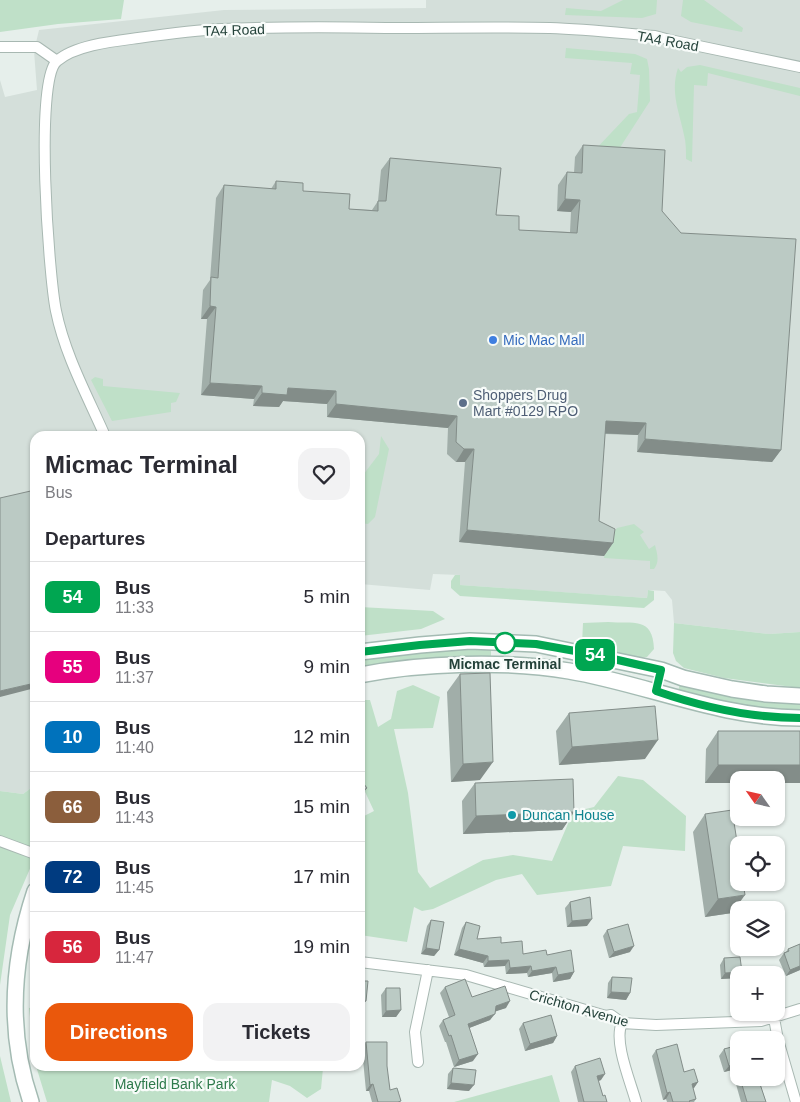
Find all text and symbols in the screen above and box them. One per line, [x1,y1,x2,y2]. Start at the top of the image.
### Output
street label: TA4 Road [203,21,265,39]
street label: TA4 Road [636,28,700,54]
place label: Mic Mac Mall [503,332,585,348]
marker: Mic Mac Mall [487,334,499,346]
place label: Shoppers Drug Mart #0129 RPO [473,387,578,419]
marker: Shoppers Drug Mart #0129 RPO [457,397,469,409]
button: heart [298,448,350,500]
text: Micmac Terminal [45,451,238,478]
text: Bus [45,484,73,501]
text: Departures [45,528,145,549]
text: Bus [115,577,151,598]
text: 5 min [304,586,350,607]
text: 54 [62,587,83,607]
text: 11:33 [115,599,154,616]
marker: Micmac Terminal [494,632,516,654]
line badge: 54 [572,639,618,671]
text: 54 [585,645,605,665]
text: Bus [115,647,151,668]
text: 9 min [304,656,350,677]
place label: Micmac Terminal [449,656,561,672]
text: 55 [62,657,83,677]
text: 11:37 [115,669,154,686]
text: Bus [115,717,151,738]
text: 12 min [293,726,350,747]
text: 10 [62,727,83,747]
text: 11:40 [115,739,154,756]
north arrow [730,771,785,826]
map controls [730,771,785,1086]
text: Bus [115,787,151,808]
text: 15 min [293,796,350,817]
text: 66 [62,797,83,817]
place label: Duncan House [522,807,615,823]
text: 11:43 [115,809,154,826]
marker: Duncan House [506,809,518,821]
button: locate [730,836,785,891]
text: Bus [115,857,151,878]
text: 17 min [293,866,350,887]
text: 72 [62,867,83,887]
text: 11:45 [115,879,154,896]
button: layers [730,901,785,956]
text: Bus [115,927,151,948]
text: 19 min [293,936,350,957]
text: 56 [62,937,83,957]
text: 11:47 [115,949,154,966]
button: + [730,966,785,1021]
street label: Crichton Avenue [528,986,631,1030]
button: Directions [45,1003,193,1061]
button: Tickets [203,1003,350,1061]
button: − [730,1031,785,1086]
park label: Mayfield Bank Park [115,1076,236,1092]

